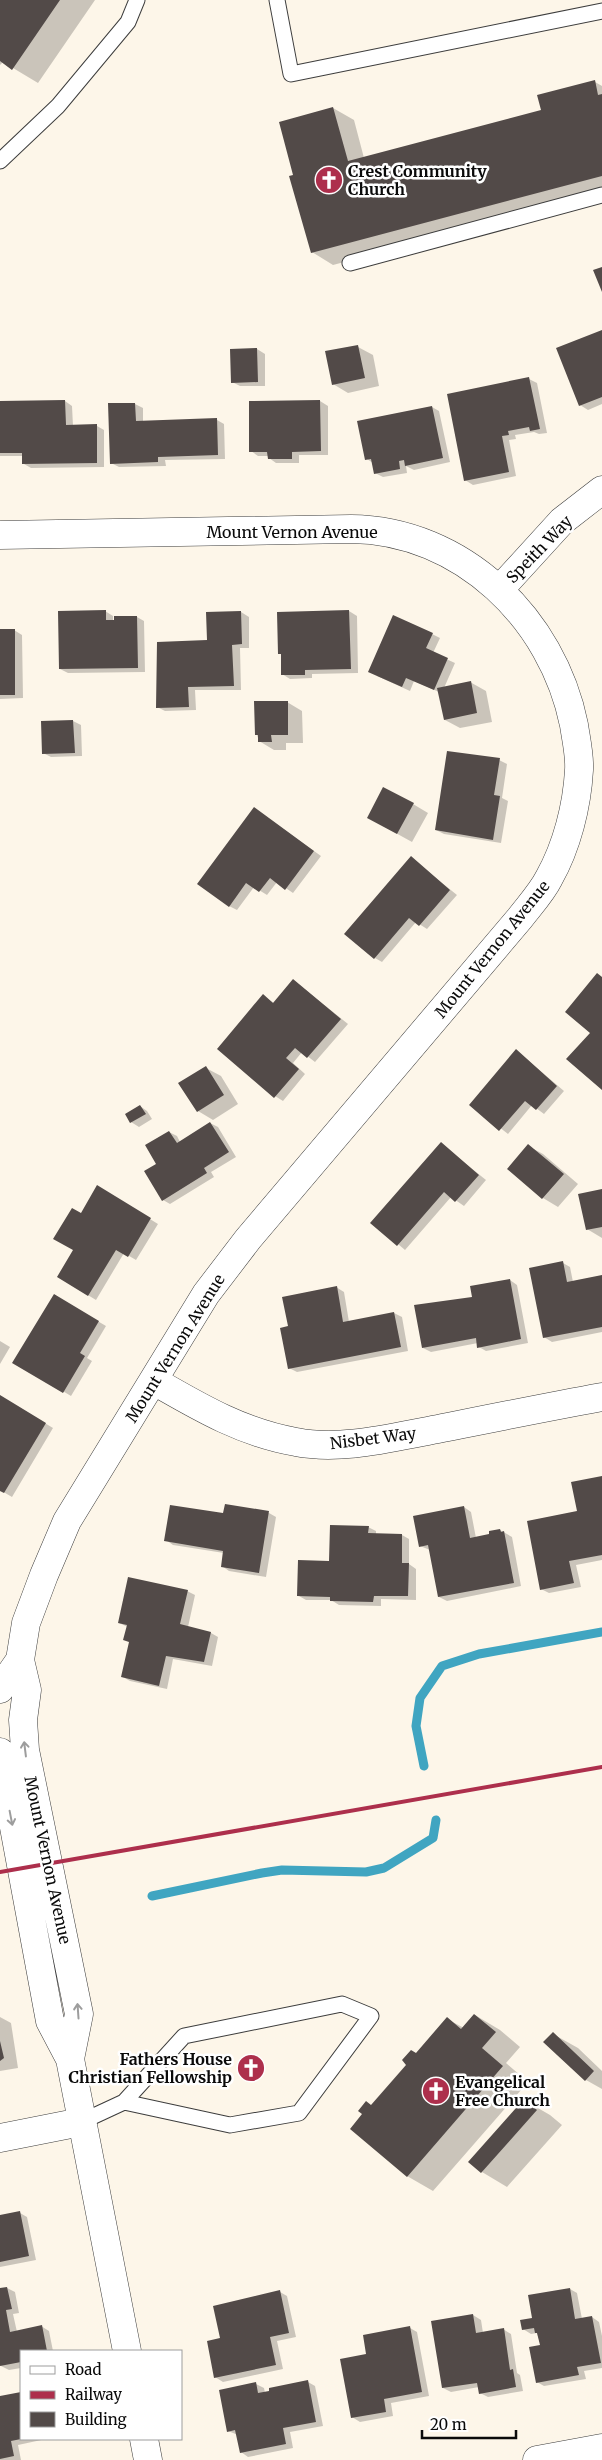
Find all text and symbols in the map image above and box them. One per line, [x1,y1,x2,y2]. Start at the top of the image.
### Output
place label: Crest Community Church [348,161,487,199]
church icon: Crest Community Church [314,165,344,195]
street label: Speith Way [502,511,577,587]
street label: Mount Vernon Avenue [206,522,378,542]
street label: Mount Vernon Avenue [430,876,554,1022]
street label: Mount Vernon Avenue [121,1270,229,1426]
street label: Nisbet Way [329,1423,418,1453]
one-way arrow [20,1741,30,1757]
street label: Mount Vernon Avenue [20,1774,76,1946]
one-way arrow [7,1809,16,1825]
one-way arrow [73,2003,82,2019]
place label: Fathers House Christian Fellowship [69,2049,232,2087]
church icon: Fathers House Christian Fellowship [236,2053,266,2083]
place label: Evangelical Free Church [455,2072,550,2110]
church icon: Evangelical Free Church [421,2076,451,2106]
legend [20,2350,182,2440]
text: Road [65,2360,101,2379]
text: Railway [65,2385,122,2404]
scale bar [422,2408,516,2440]
text: Building [65,2410,127,2429]
text: 20 m [430,2415,467,2434]

